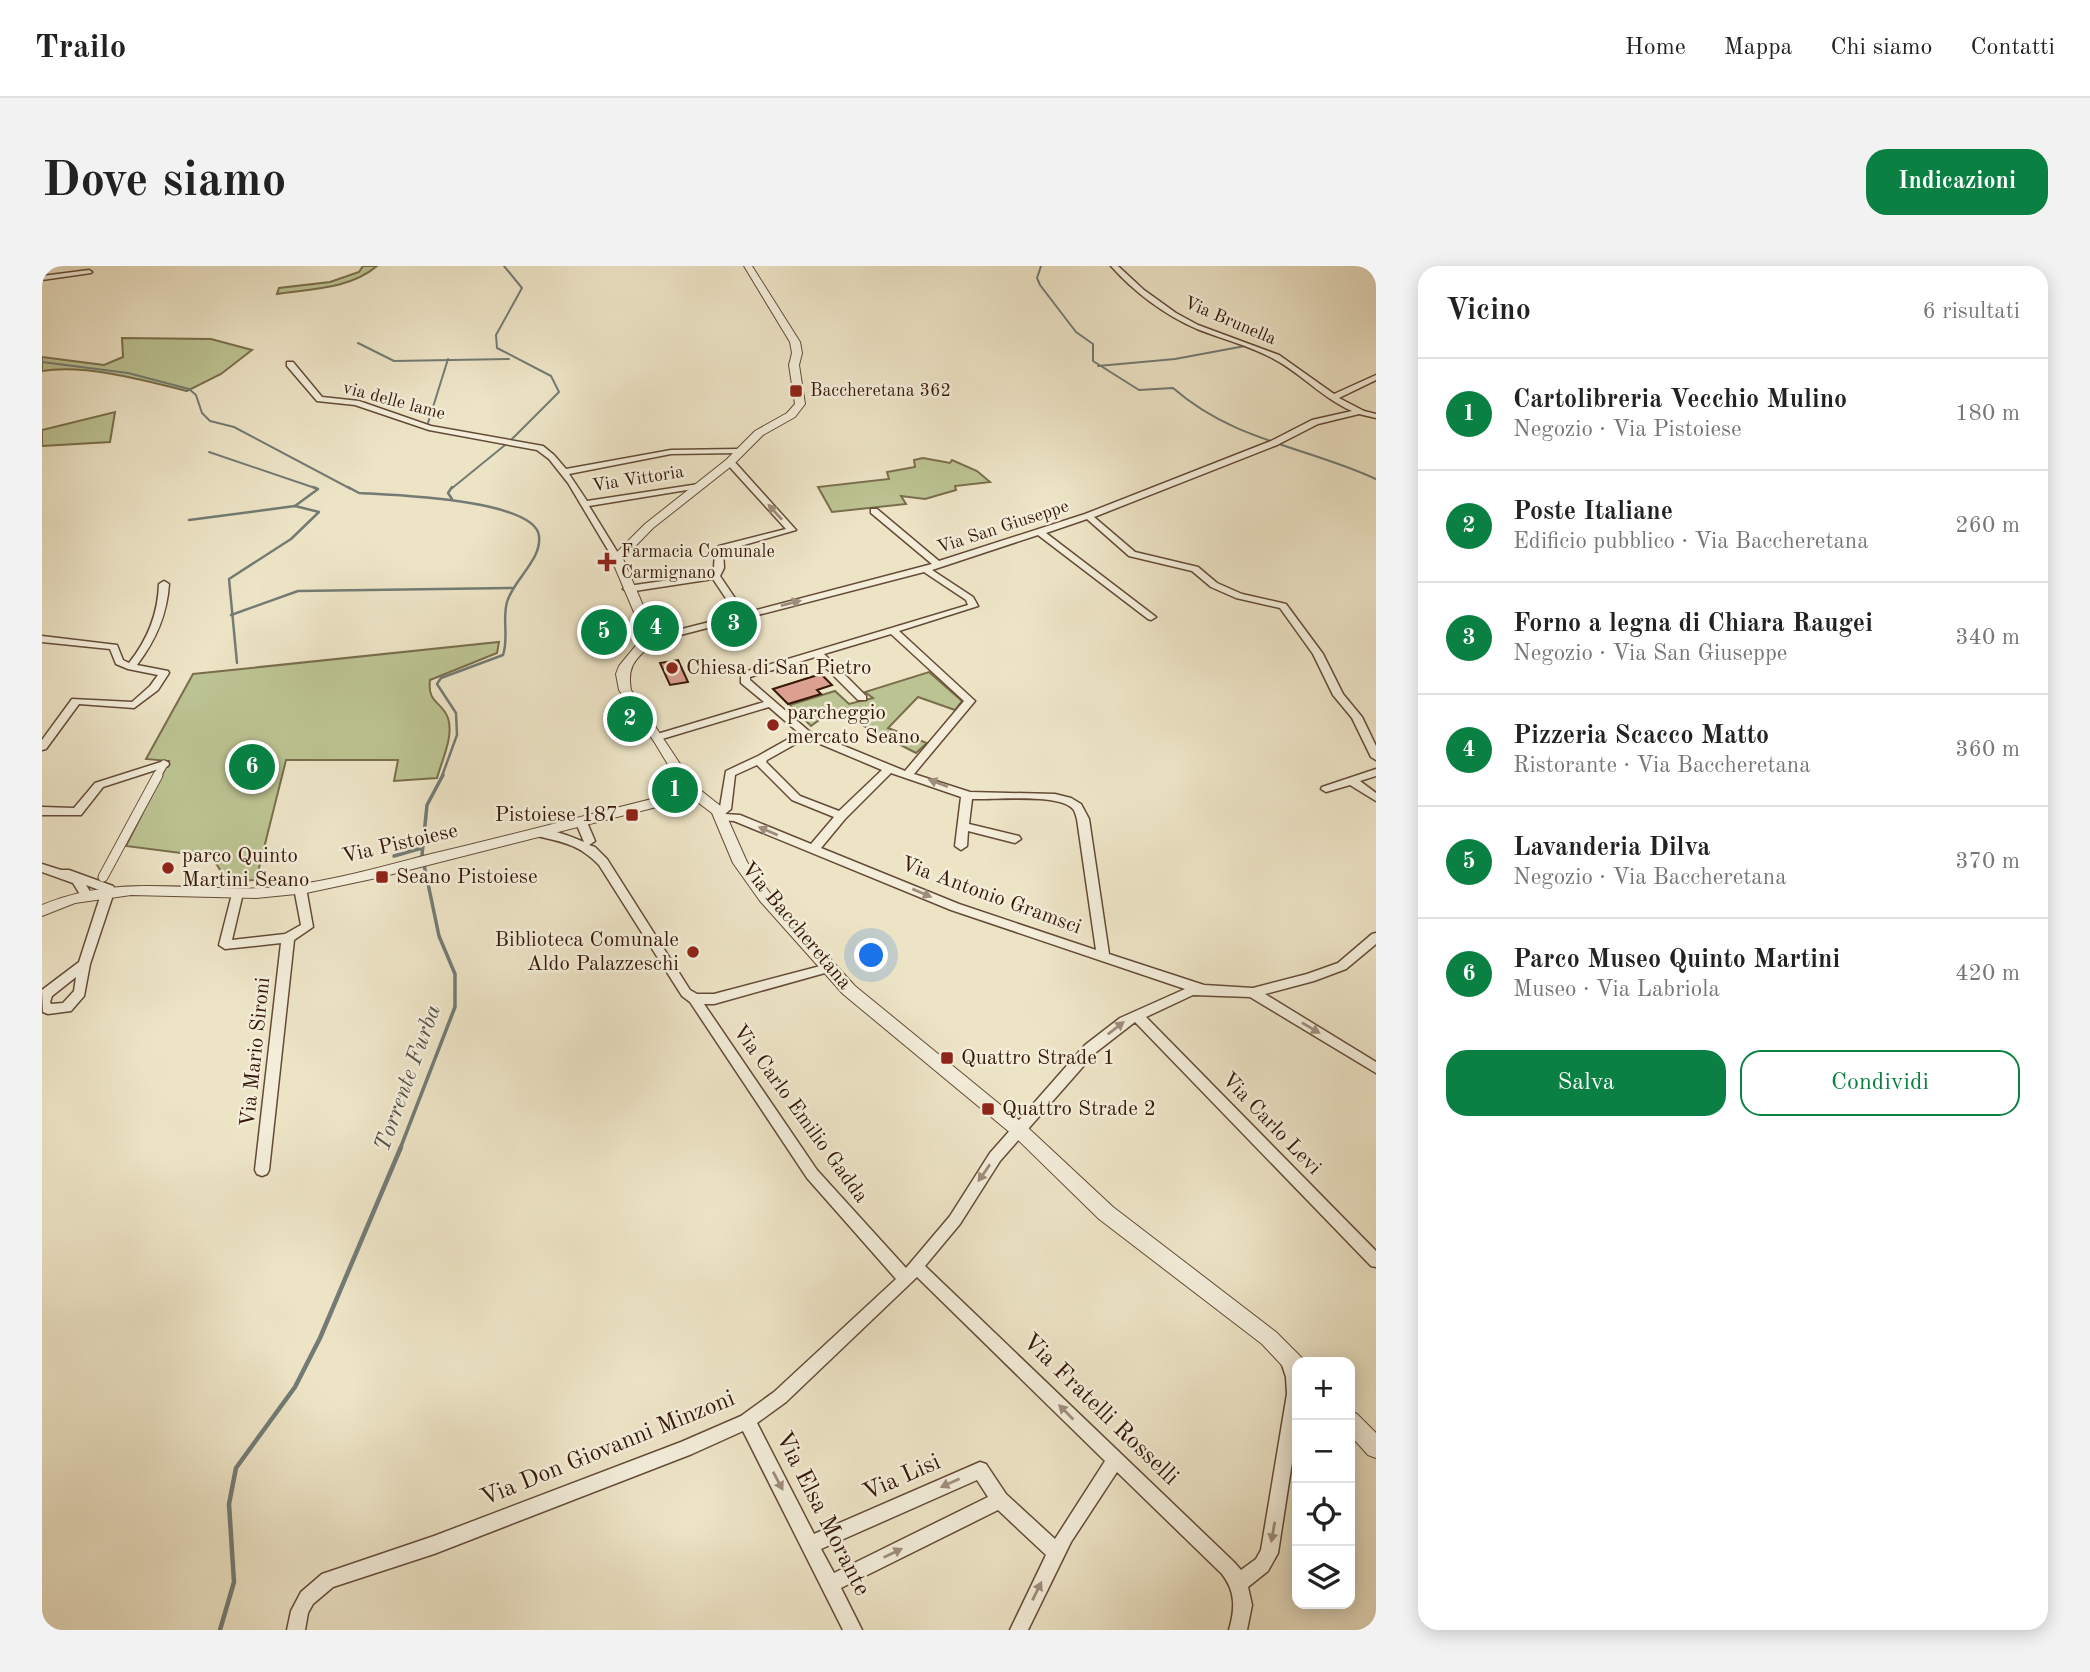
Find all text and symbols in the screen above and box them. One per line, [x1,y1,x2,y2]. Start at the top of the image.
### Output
text: Trailo [35,32,126,65]
text: Home [1625,36,1686,60]
text: Mappa [1724,36,1792,60]
text: Chi siamo [1830,36,1933,60]
text: Contatti [1971,36,2055,60]
button: Indicazioni [1866,149,2048,215]
text: Dove siamo [42,158,287,207]
street label: Via Brunella [1181,294,1279,348]
text: Vicino [1446,296,1531,326]
text: 6 risultati [1922,300,2020,323]
street label: via delle lame [341,379,447,423]
place label: Baccheretana 362 [810,382,951,400]
marker: Baccheretana 362 [788,383,804,399]
text: Cartolibreria Vecchio Mulino [1513,387,1847,413]
text: 1 [1462,402,1476,425]
text: 180 m [1955,402,2020,425]
text: Negozio · Via Pistoiese [1513,418,1742,441]
street label: Via Vittoria [591,463,685,495]
street label: Via San Giuseppe [935,497,1071,557]
text: Poste Italiane [1513,499,1673,525]
one-way arrow [767,503,783,521]
text: 2 [1462,514,1476,537]
text: 260 m [1955,514,2020,537]
text: Edificio pubblico · Via Baccheretana [1513,530,1869,553]
place label: Farmacia Comunale Carmignano [621,543,775,582]
marker: Farmacia Comunale Carmignano [599,554,615,570]
one-way arrow [780,597,802,608]
pin: 3 [711,598,757,650]
pin: 4 [633,602,679,654]
pin: 5 [581,606,627,658]
text: Forno a legna di Chiara Raugei [1513,611,1873,637]
text: 3 [1462,626,1476,649]
text: 340 m [1955,626,2020,649]
text: Negozio · Via San Giuseppe [1513,642,1787,665]
place label: Chiesa di San Pietro [686,658,871,679]
marker: Chiesa di San Pietro [664,660,680,676]
pin: 2 [607,693,653,745]
place label: parcheggio mercato Seano [787,703,920,748]
marker: parcheggio mercato Seano [765,717,781,733]
text: Pizzeria Scacco Matto [1513,723,1769,749]
text: 4 [1462,738,1476,761]
text: 360 m [1955,738,2020,761]
pin: 6 [229,741,275,793]
text: Ristorante · Via Baccheretana [1513,754,1811,777]
pin: 1 [652,764,698,816]
one-way arrow [927,778,948,789]
place label: Pistoiese 187 [495,805,618,826]
marker: Pistoiese 187 [624,807,640,823]
street label: Via Pistoiese [340,820,460,868]
one-way arrow [758,825,778,837]
text: Lavanderia Dilva [1513,835,1711,861]
place label: parco Quinto Martini Seano [182,846,309,891]
text: 5 [1462,850,1476,873]
text: 370 m [1955,850,2020,873]
street label: Via Antonio Gramsci [898,854,1084,938]
street label: Via Baccheretana [737,858,855,994]
marker: parco Quinto Martini Seano [160,860,176,876]
text: Negozio · Via Baccheretana [1513,866,1787,889]
place label: Seano Pistoiese [396,867,538,888]
marker: Seano Pistoiese [374,869,390,885]
one-way arrow [912,888,933,899]
place label: Biblioteca Comunale Aldo Palazzeschi [494,930,679,975]
your location [854,938,888,972]
marker: Biblioteca Comunale Aldo Palazzeschi [685,944,701,960]
text: Parco Museo Quinto Martini [1513,947,1840,973]
text: 6 [1462,962,1476,985]
text: 420 m [1955,962,2020,985]
street label: Via Mario Sironi [238,976,274,1128]
text: Museo · Via Labriola [1513,978,1720,1001]
water label: Torrente Furba [371,1002,445,1154]
street label: Via Carlo Emilio Gadda [728,1021,872,1207]
one-way arrow [1107,1021,1125,1036]
one-way arrow [1302,1022,1321,1034]
place label: Quattro Strade 1 [961,1048,1115,1069]
marker: Quattro Strade 1 [939,1050,955,1066]
button: Salva [1446,1050,1726,1116]
button: Condividi [1740,1050,2020,1116]
street label: Via Carlo Levi [1217,1069,1325,1179]
place label: Quattro Strade 2 [1002,1099,1156,1120]
marker: Quattro Strade 2 [980,1101,996,1117]
one-way arrow [977,1164,991,1182]
street label: Via Fratelli Rosselli [1017,1330,1183,1490]
map controls [1292,1357,1355,1609]
button: + [1292,1357,1355,1420]
street label: Via Don Giovanni Minzoni [477,1387,739,1511]
one-way arrow [1058,1404,1075,1421]
button: − [1292,1420,1355,1483]
street label: Via Elsa Morante [770,1428,874,1600]
street label: Via Lisi [860,1450,944,1506]
one-way arrow [773,1471,784,1491]
one-way arrow [940,1478,961,1489]
button: locate [1292,1483,1355,1546]
one-way arrow [1267,1521,1278,1543]
button: layers [1292,1546,1355,1609]
one-way arrow [883,1548,903,1559]
one-way arrow [1032,1581,1043,1601]

